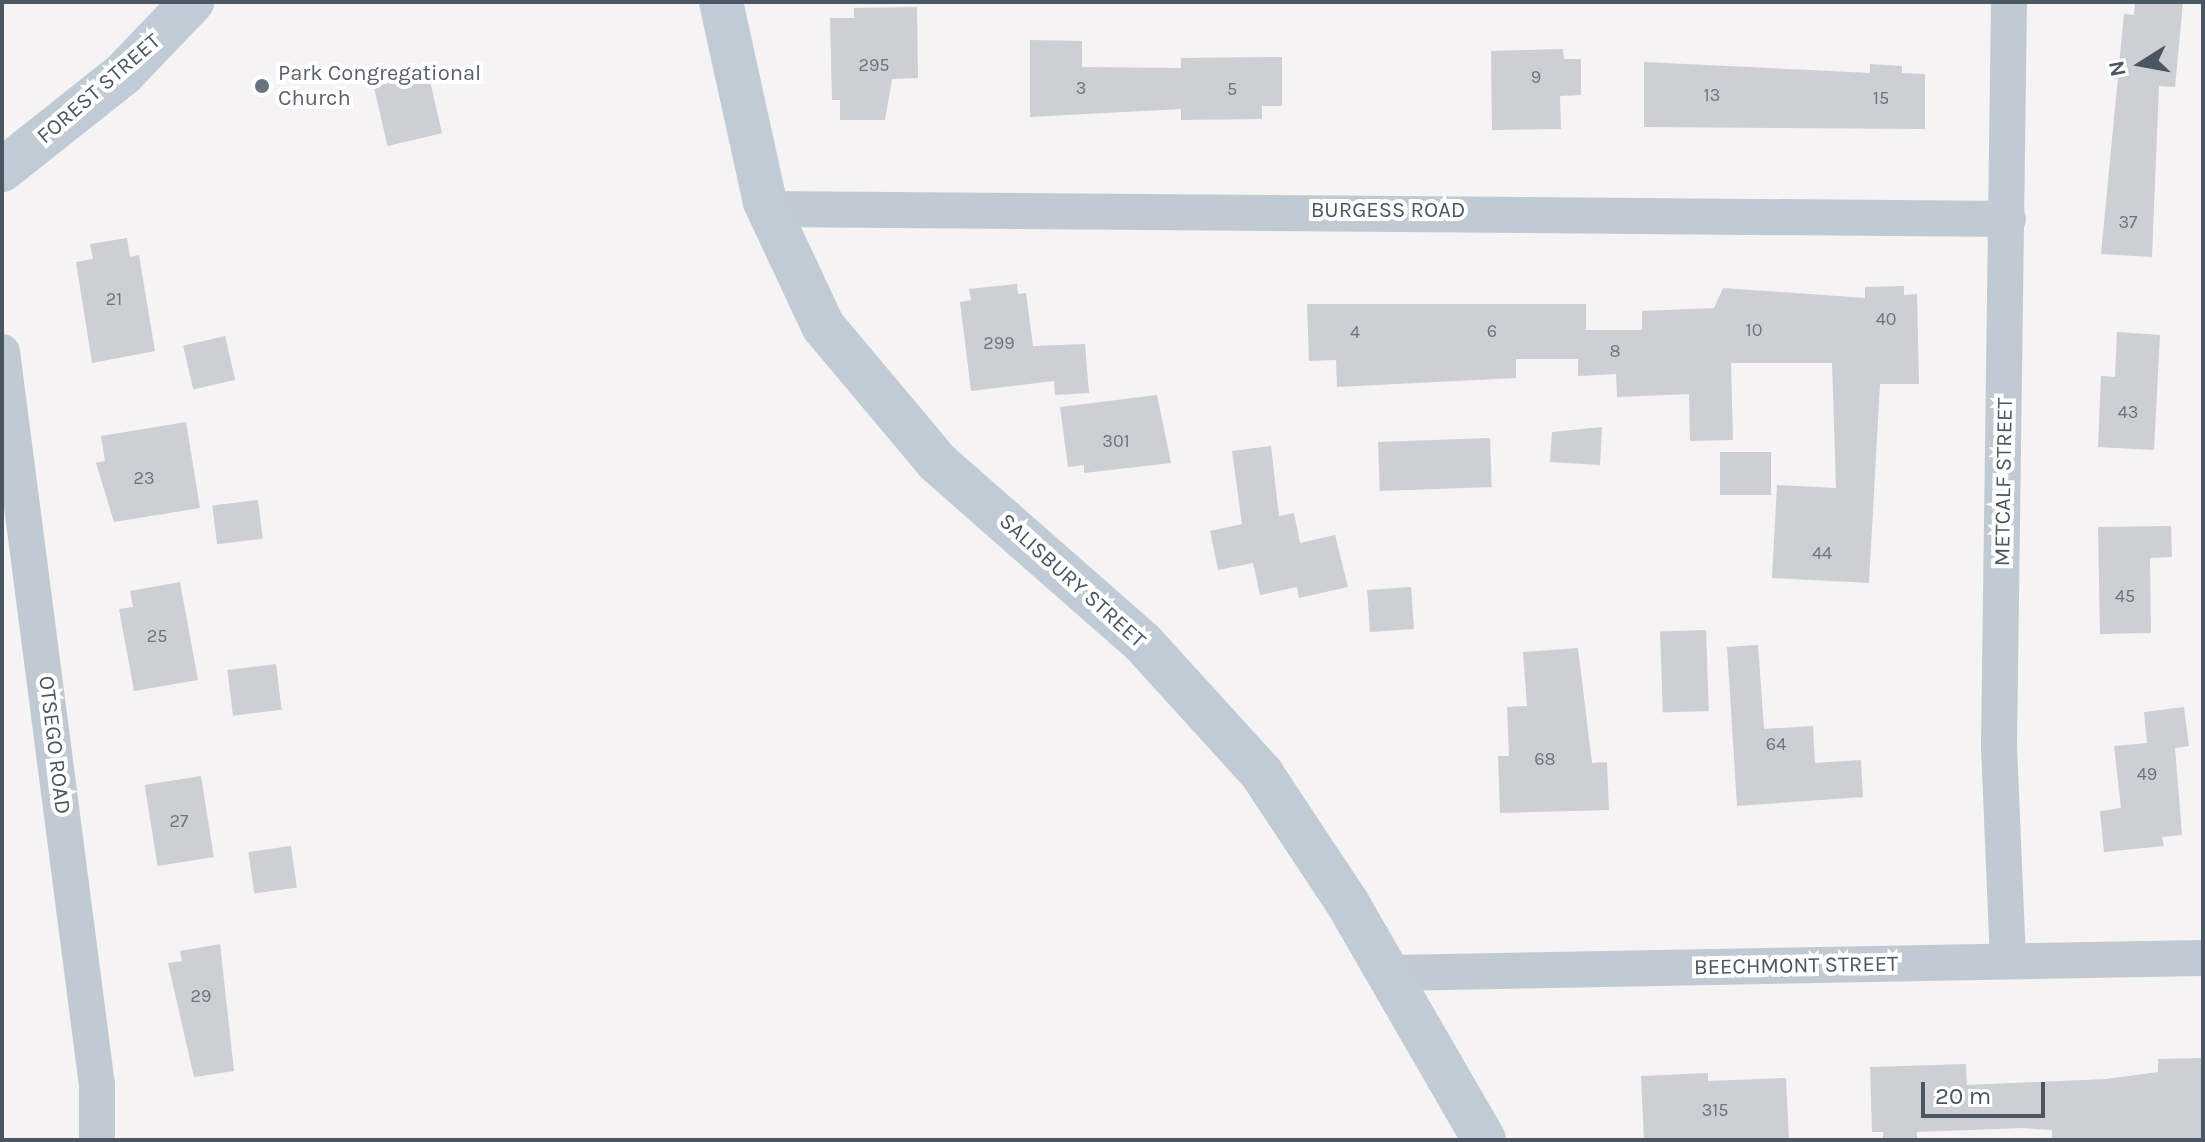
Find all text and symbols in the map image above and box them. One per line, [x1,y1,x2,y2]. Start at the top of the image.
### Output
north arrow [2101,24,2181,104]
street label: FOREST STREET [32,28,166,150]
house number: 295 [858,54,890,76]
text: N [2103,58,2132,79]
place label: Park Congregational Church [278,60,481,112]
house number: 9 [1531,66,1541,88]
marker: Park Congregational Church [253,77,271,95]
house number: 3 [1076,77,1086,99]
house number: 5 [1227,78,1237,100]
house number: 13 [1704,84,1720,106]
house number: 15 [1873,87,1889,109]
street label: BURGESS ROAD [1311,198,1465,224]
house number: 37 [2118,211,2138,233]
house number: 21 [106,288,122,310]
house number: 40 [1876,308,1896,330]
house number: 10 [1746,319,1762,341]
house number: 6 [1487,320,1497,342]
house number: 4 [1350,321,1360,343]
house number: 299 [983,332,1015,354]
house number: 8 [1609,340,1621,362]
street label: METCALF STREET [1989,397,2019,567]
house number: 43 [2118,401,2138,423]
house number: 301 [1102,430,1130,452]
house number: 23 [133,467,155,489]
street label: SALISBURY STREET [993,508,1151,654]
house number: 44 [1812,542,1832,564]
house number: 45 [2115,585,2135,607]
house number: 25 [147,625,167,647]
street label: OTSEGO ROAD [32,674,76,816]
house number: 64 [1766,733,1786,755]
house number: 68 [1534,748,1556,770]
house number: 49 [2137,763,2157,785]
house number: 27 [170,810,188,832]
street label: BEECHMONT STREET [1694,951,1898,981]
house number: 29 [191,985,211,1007]
scale bar [1925,1066,2049,1116]
text: 20 m [1935,1082,1991,1110]
house number: 315 [1702,1099,1728,1121]

